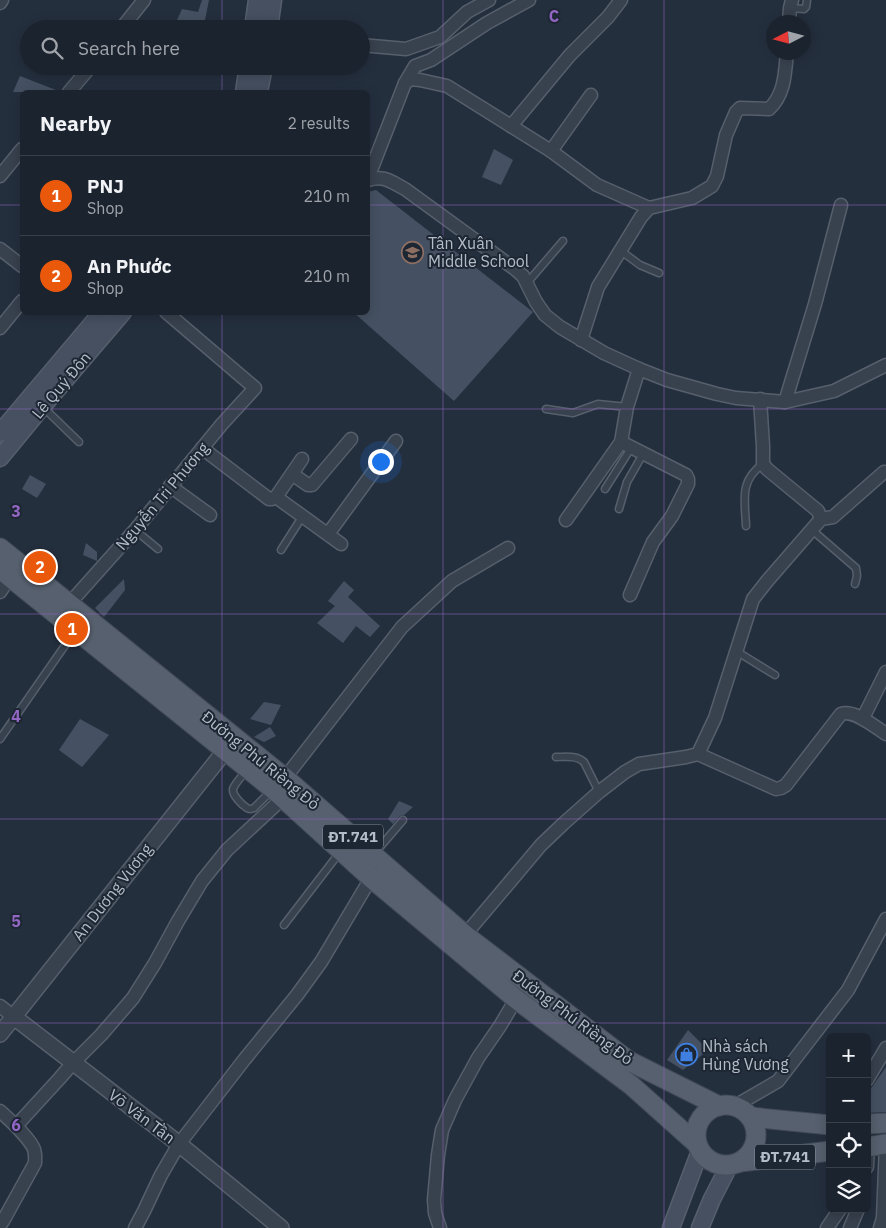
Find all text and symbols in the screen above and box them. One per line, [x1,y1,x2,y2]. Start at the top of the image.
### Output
text: C [549,6,559,26]
north arrow [766,15,811,60]
search box [20,20,370,75]
icon: search [38,34,66,62]
text: Search here [78,36,180,60]
text: Nearby [40,109,111,137]
text: 2 results [287,113,350,133]
text: PNJ [87,174,124,198]
text: 1 [51,186,61,206]
text: 210 m [303,186,350,206]
text: Shop [87,198,124,218]
place label: Tân Xuân Middle School [428,233,529,271]
school or university icon: Tân Xuân Middle School [400,240,424,264]
text: An Phước [87,254,171,278]
text: 2 [51,266,61,286]
text: 210 m [303,266,350,286]
text: Shop [87,278,124,298]
street label: Lê Quý Đôn [27,347,95,423]
street label: Nguyễn Tri Phương [111,438,213,554]
your location [368,449,394,475]
text: 3 [11,501,21,521]
pin: 2 [24,548,56,586]
pin: 1 [56,610,88,648]
text: 4 [11,706,21,726]
street label: Đường Phú Riềng Đỏ [198,706,324,814]
road number: ĐT.741 [323,824,383,850]
street label: An Dương Vương [68,839,157,945]
text: 5 [11,911,21,931]
street label: Đường Phú Riềng Đỏ [509,965,637,1069]
map controls [826,1033,871,1213]
button: + [826,1033,871,1078]
place label: Nhà sách Hùng Vương [702,1036,789,1074]
shop icon: Nhà sách Hùng Vương [674,1043,698,1067]
button: − [826,1078,871,1123]
street label: Võ Văn Tần [105,1084,179,1148]
text: 6 [11,1115,21,1135]
button: locate [826,1123,871,1168]
road number: ĐT.741 [755,1144,815,1170]
button: layers [826,1168,871,1213]

